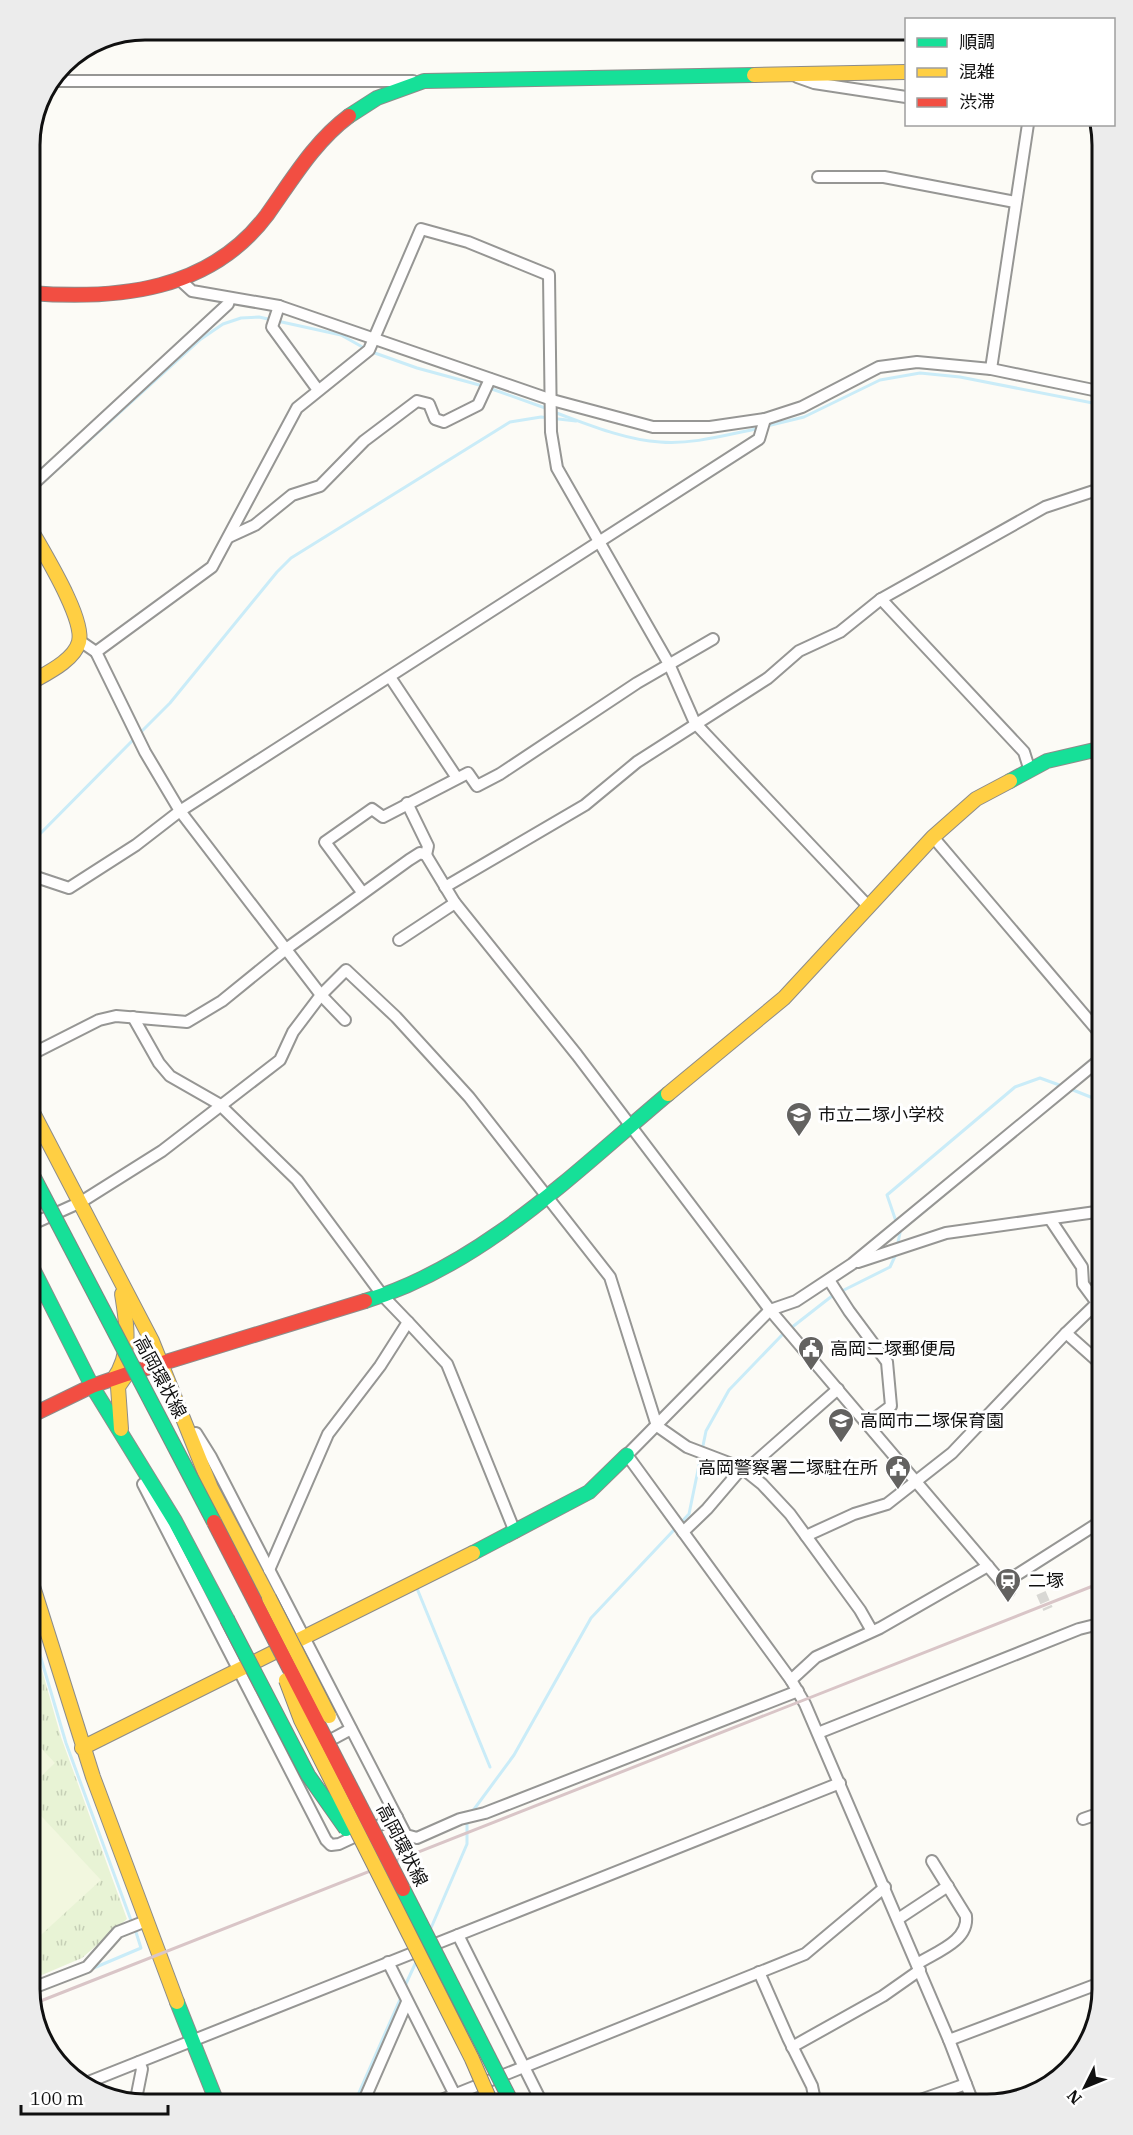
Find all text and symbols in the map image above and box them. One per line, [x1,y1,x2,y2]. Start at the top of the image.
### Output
legend [905,18,1115,126]
text: 順調 [959,30,995,53]
text: 混雑 [959,60,995,83]
text: 渋滞 [959,90,995,113]
school or university icon: 市立二塚小学校 [784,1100,814,1138]
place label: 市立二塚小学校 [818,1103,944,1126]
street label: 高岡環状線 [129,1332,192,1422]
public building icon: 高岡二塚郵便局 [796,1334,826,1372]
place label: 高岡二塚郵便局 [830,1337,956,1360]
school or university icon: 高岡市二塚保育園 [826,1406,856,1444]
place label: 高岡市二塚保育園 [860,1409,1004,1432]
public building icon: 高岡警察署二塚駐在所 [883,1453,913,1491]
place label: 高岡警察署二塚駐在所 [698,1456,878,1479]
station icon: 二塚 [993,1566,1023,1604]
place label: 二塚 [1028,1569,1064,1592]
street label: 高岡環状線 [372,1799,433,1890]
north arrow [1055,2057,1115,2117]
scale bar [21,2078,168,2116]
text: N [1062,2086,1086,2109]
text: 100 m [30,2087,84,2110]

